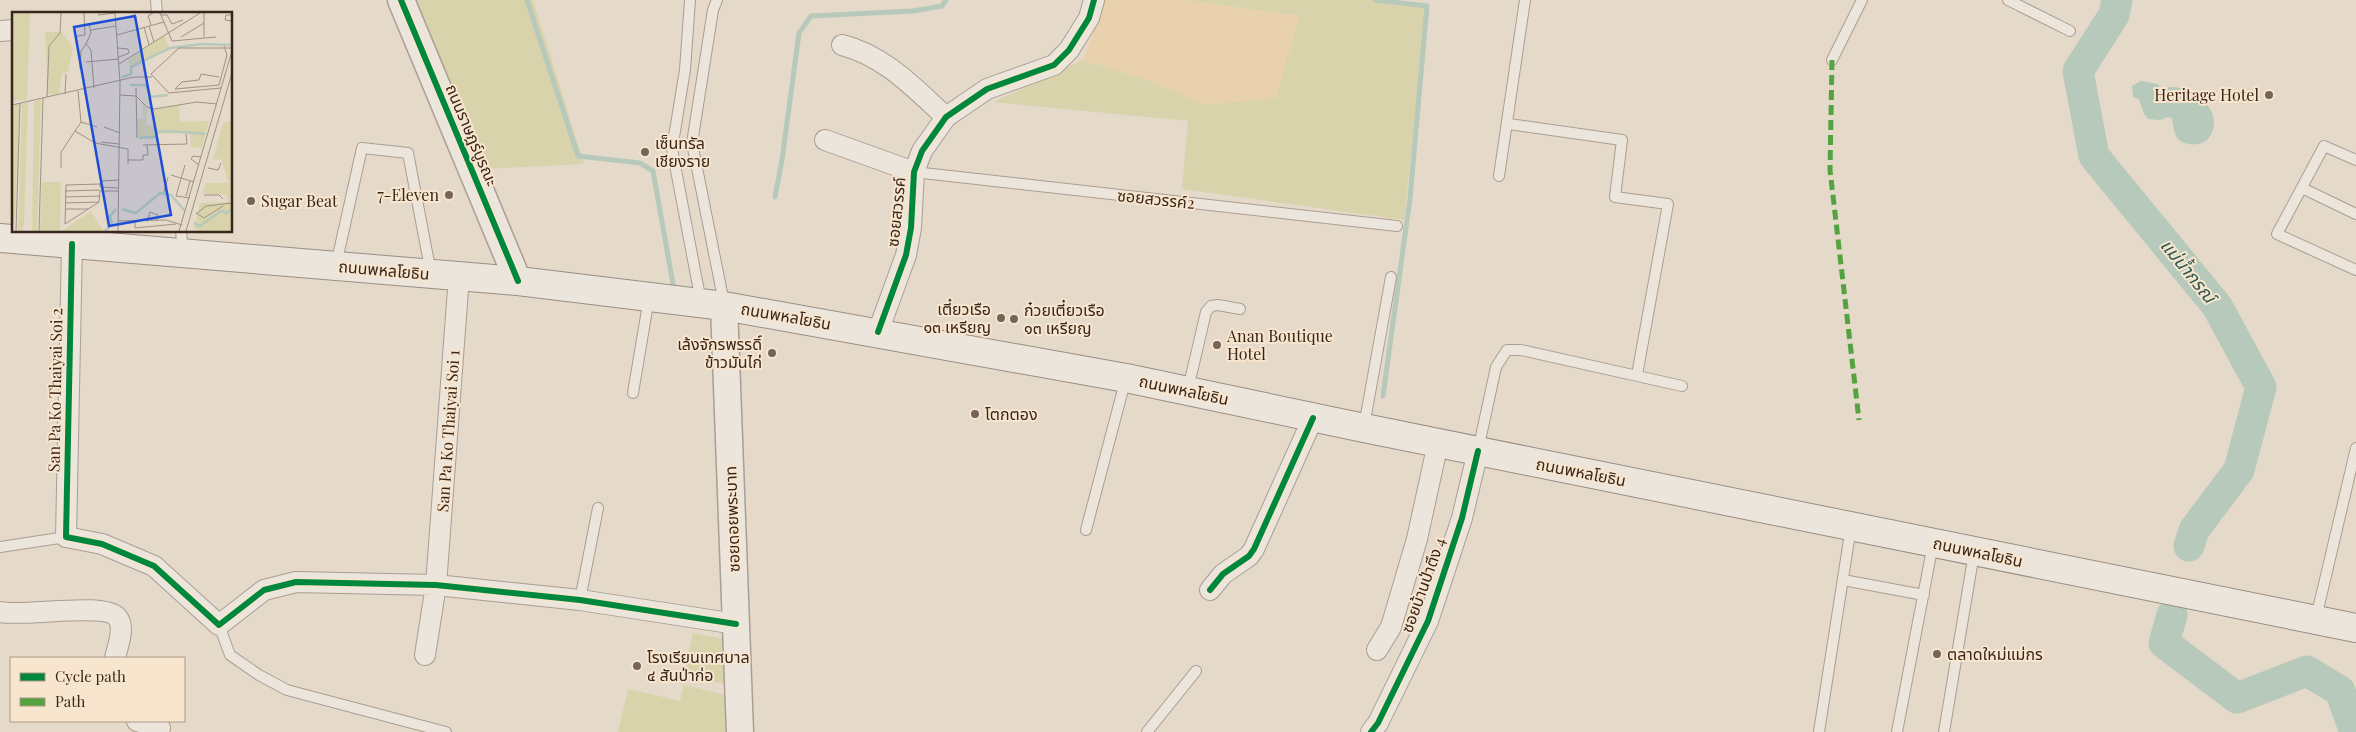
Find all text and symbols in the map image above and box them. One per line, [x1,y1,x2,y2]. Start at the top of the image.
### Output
inset map [12,12,232,232]
street label: ถนนราษฎร์บูรณะ [442,81,503,189]
place label: Heritage Hotel [2154,84,2259,105]
marker: Heritage Hotel [2263,89,2275,101]
place label: เซ็นทรัล เชียงราย [655,132,710,171]
marker: เซ็นทรัล เชียงราย [639,146,651,158]
street label: ซอยสวรรค์ [881,176,910,248]
place label: 7-Eleven [377,184,439,205]
street label: ซอยสวรรค์2 [1116,184,1196,213]
marker: 7-Eleven [443,189,455,201]
place label: Sugar Beat [261,190,338,211]
marker: Sugar Beat [245,195,257,207]
water label: แม่น้ำกรณ์ [2156,233,2224,310]
street label: ถนนพหลโยธิน [338,255,430,284]
street label: ถนนพหลโยธิน [739,297,833,334]
place label: เตี๋ยวเรือ ๑๓ เหรียญ [923,298,991,337]
place label: ก๋วยเตี๋ยวเรือ ๑๓ เหรียญ [1024,299,1105,338]
street label: San Pa Ko Thaiyai Soi 2 [43,308,66,472]
marker: เตี๋ยวเรือ ๑๓ เหรียญ [995,312,1007,324]
marker: ก๋วยเตี๋ยวเรือ ๑๓ เหรียญ [1008,313,1020,325]
place label: Anan Boutique Hotel [1226,325,1333,364]
place label: เล้งจักรพรรดิ์ ข้าวมันไก่ [677,333,762,372]
marker: Anan Boutique Hotel [1211,339,1223,351]
marker: เล้งจักรพรรดิ์ ข้าวมันไก่ [766,347,778,359]
street label: San Pa Ko Thaiyai Soi 1 [431,349,464,513]
street label: ถนนพหลโยธิน [1137,370,1231,409]
place label: โตกตอง [985,403,1038,424]
marker: โตกตอง [969,408,981,420]
street label: ถนนพหลโยธิน [1534,452,1628,491]
street label: ซอยดอยพระบาท [719,465,744,573]
street label: ถนนพหลโยธิน [1931,532,2025,571]
street label: ซอยบ้านป่าตึง 4 [1396,534,1450,635]
place label: ตลาดใหม่แม่กร [1947,643,2043,664]
place label: โรงเรียนเทศบาล ๔ สันป่าก่อ [647,646,750,685]
marker: ตลาดใหม่แม่กร [1931,648,1943,660]
legend [10,657,185,722]
marker: โรงเรียนเทศบาล ๔ สันป่าก่อ [631,660,643,672]
text: Cycle path [55,666,126,686]
text: Path [55,691,85,711]

